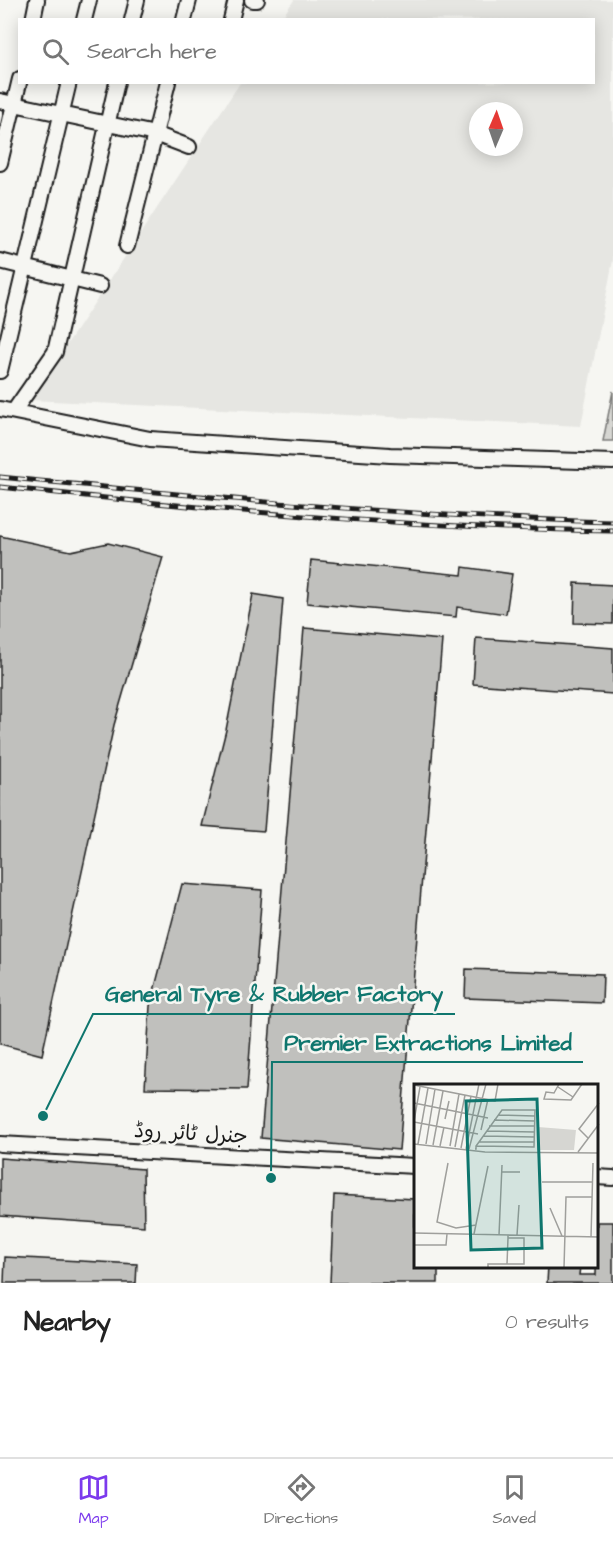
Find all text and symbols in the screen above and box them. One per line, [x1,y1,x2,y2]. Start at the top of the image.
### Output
search box [18,18,595,84]
icon: search [39,35,72,68]
text: Search here [87,36,217,67]
north arrow [469,102,523,156]
callout: General Tyre & Rubber Factory [93,974,455,1014]
text: General Tyre & Rubber Factory [105,979,444,1012]
callout: Premier Extractions Limited [272,1022,583,1062]
text: Premier Extractions Limited [284,1028,572,1059]
inset map [414,1084,598,1268]
street label: جنرل ٹائر روڈ [133,1116,249,1151]
text: Nearby [24,1304,111,1340]
text: 0 results [505,1308,589,1336]
tab: Map [77,1471,110,1529]
tab: Directions [264,1471,338,1529]
tab: Saved [492,1471,536,1529]

